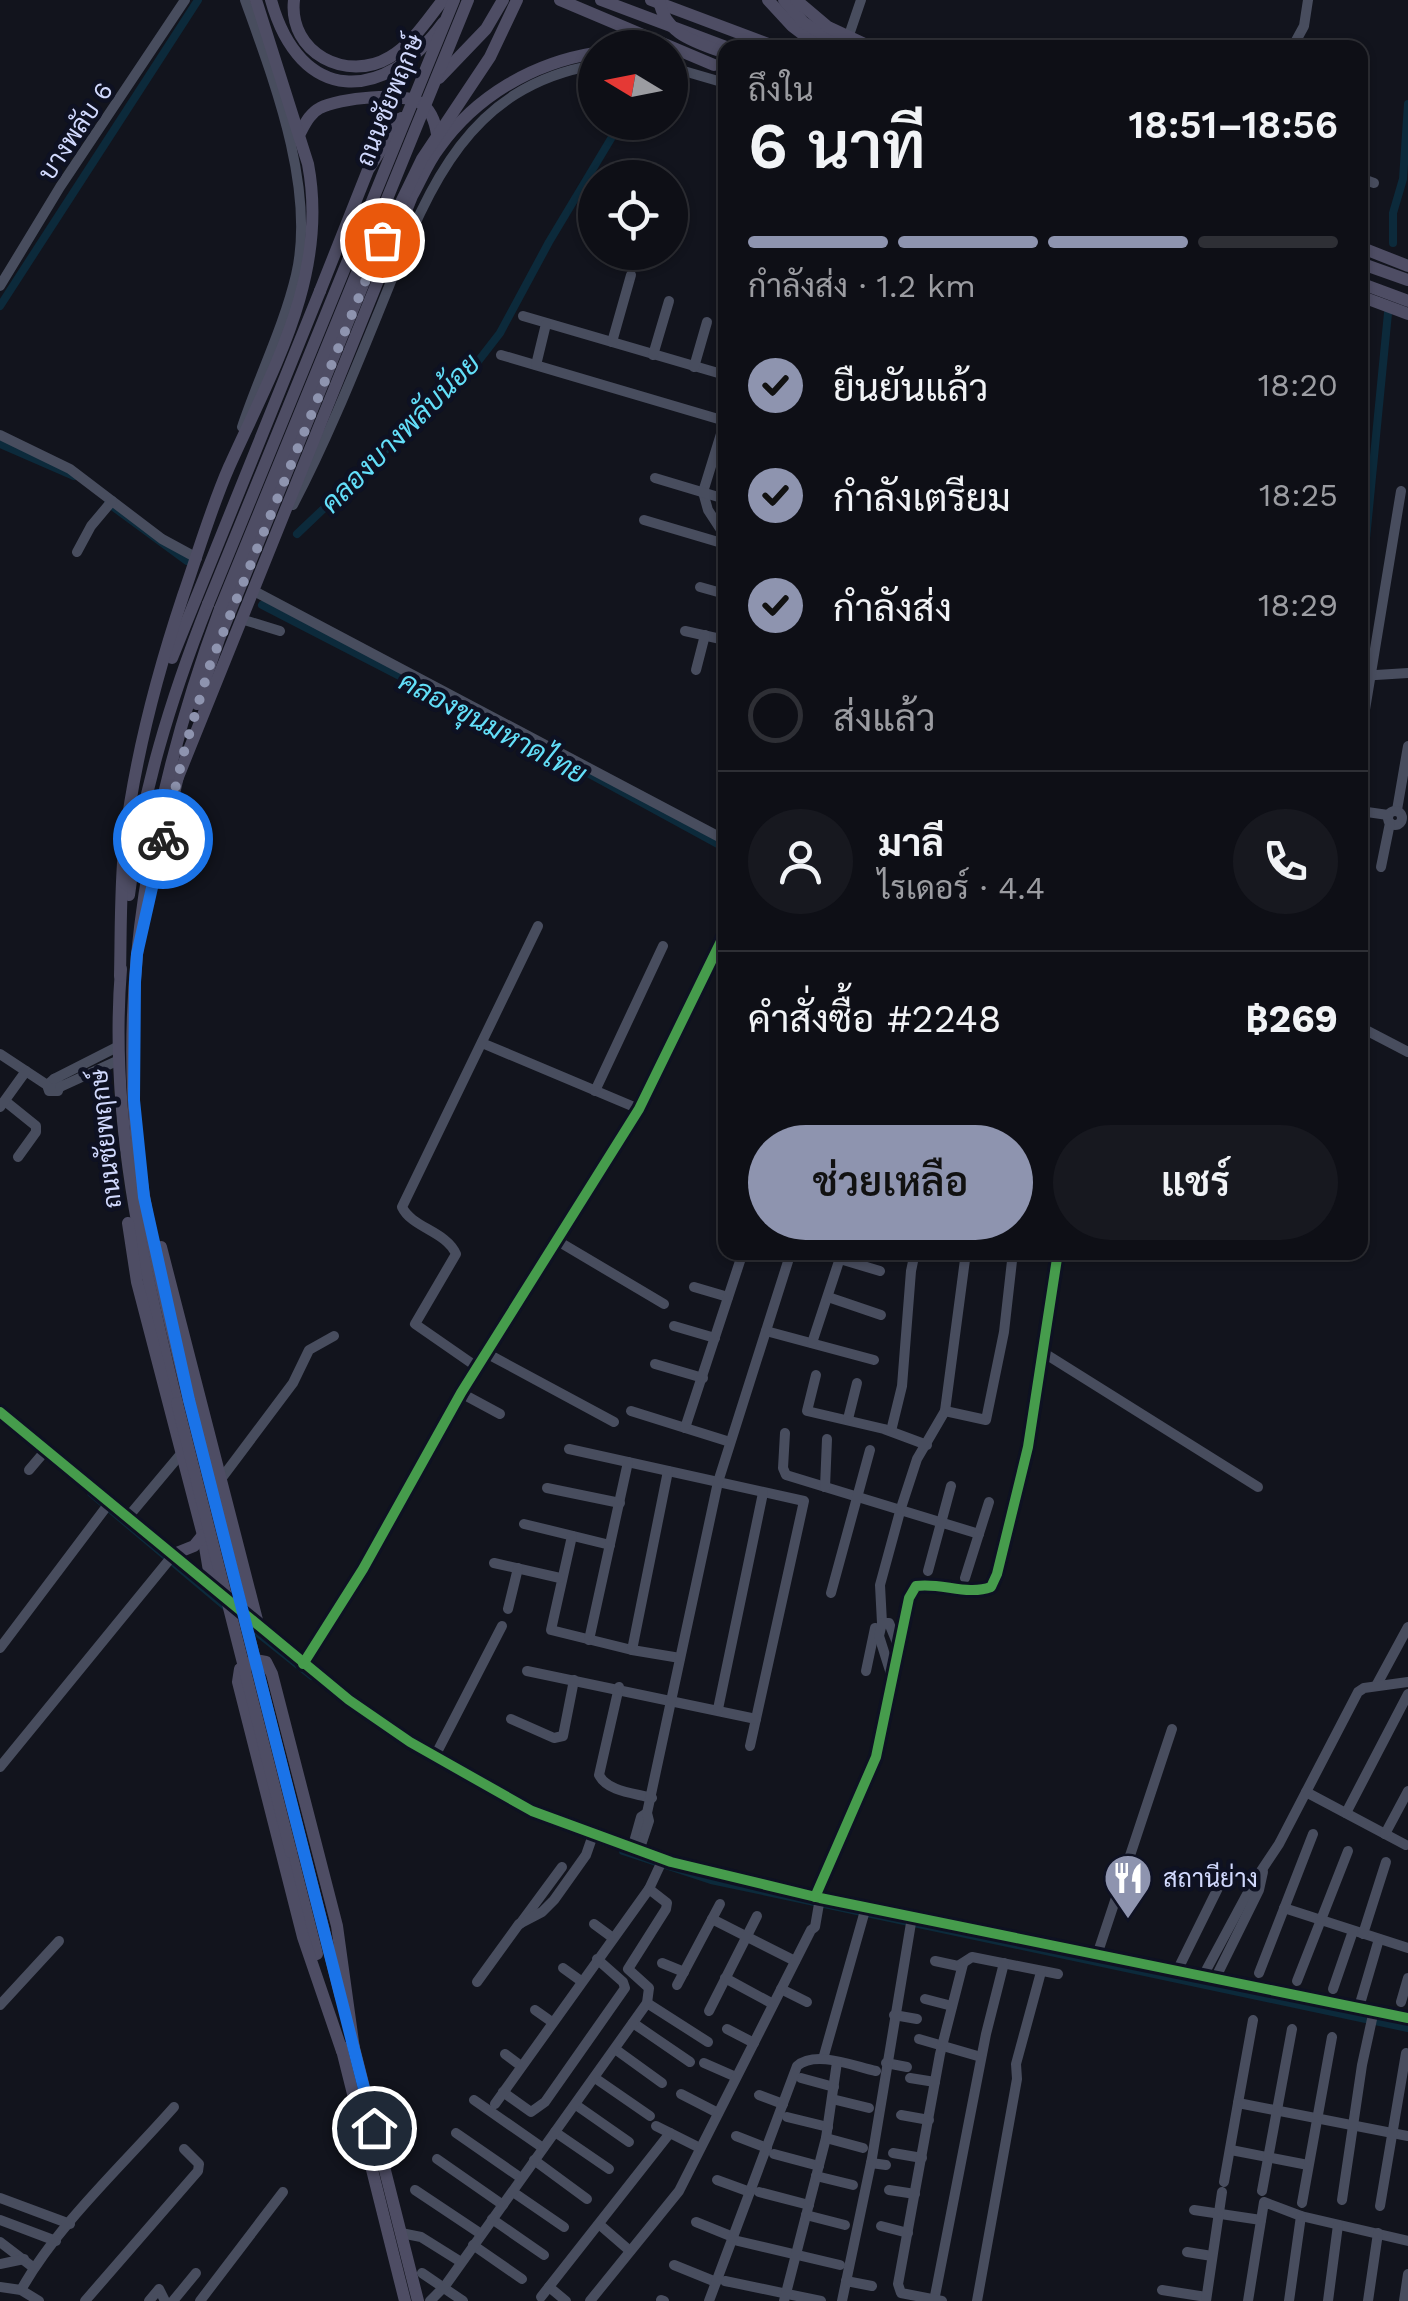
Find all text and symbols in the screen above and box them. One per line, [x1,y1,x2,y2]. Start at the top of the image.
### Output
street label: ถนนชัยพฤกษ์ [347,28,430,171]
north arrow [578,30,688,140]
map controls [578,30,688,270]
text: ถึงใน [748,71,814,109]
street label: บางพลับ 6 [30,76,119,186]
text: 18:51–18:56 [1129,103,1338,147]
text: 6 นาที [748,108,926,184]
button: locate [578,160,688,270]
pin [340,198,425,283]
icon: bag [355,213,410,268]
text: กำลังส่ง · 1.2 km [748,267,976,305]
water label: คลองบางพลับน้อย [312,345,487,520]
icon: check [748,358,803,413]
text: ยืนยันแล้ว [833,366,988,410]
text: 18:20 [1258,366,1338,404]
icon: check [748,468,803,523]
text: กำลังเตรียม [833,476,1011,520]
text: 18:25 [1259,476,1338,514]
icon: check [748,578,803,633]
text: กำลังส่ง [833,586,952,630]
text: 18:29 [1258,586,1338,624]
water label: คลองขุนมหาดไทย [392,662,593,793]
text: ส่งแล้ว [833,696,936,740]
courier [113,789,213,889]
button: person [748,809,853,914]
button: phone [1233,809,1338,914]
icon: bike [136,812,191,867]
text: มาลี [878,821,944,865]
text: ไรเดอร์ · 4.4 [878,869,1045,907]
text: คำสั่งซื้อ #2248 [748,997,1001,1041]
text: ฿269 [1246,997,1338,1041]
street label: ถนนชัยพฤกษ์ [81,1067,128,1210]
button: ช่วยเหลือ [748,1125,1033,1240]
button: แชร์ [1053,1125,1338,1240]
restaurant icon: สถานีย่าง [1102,1852,1154,1920]
place label: สถานีย่าง [1163,1862,1258,1893]
pin [332,2086,417,2171]
icon: home [347,2101,402,2156]

